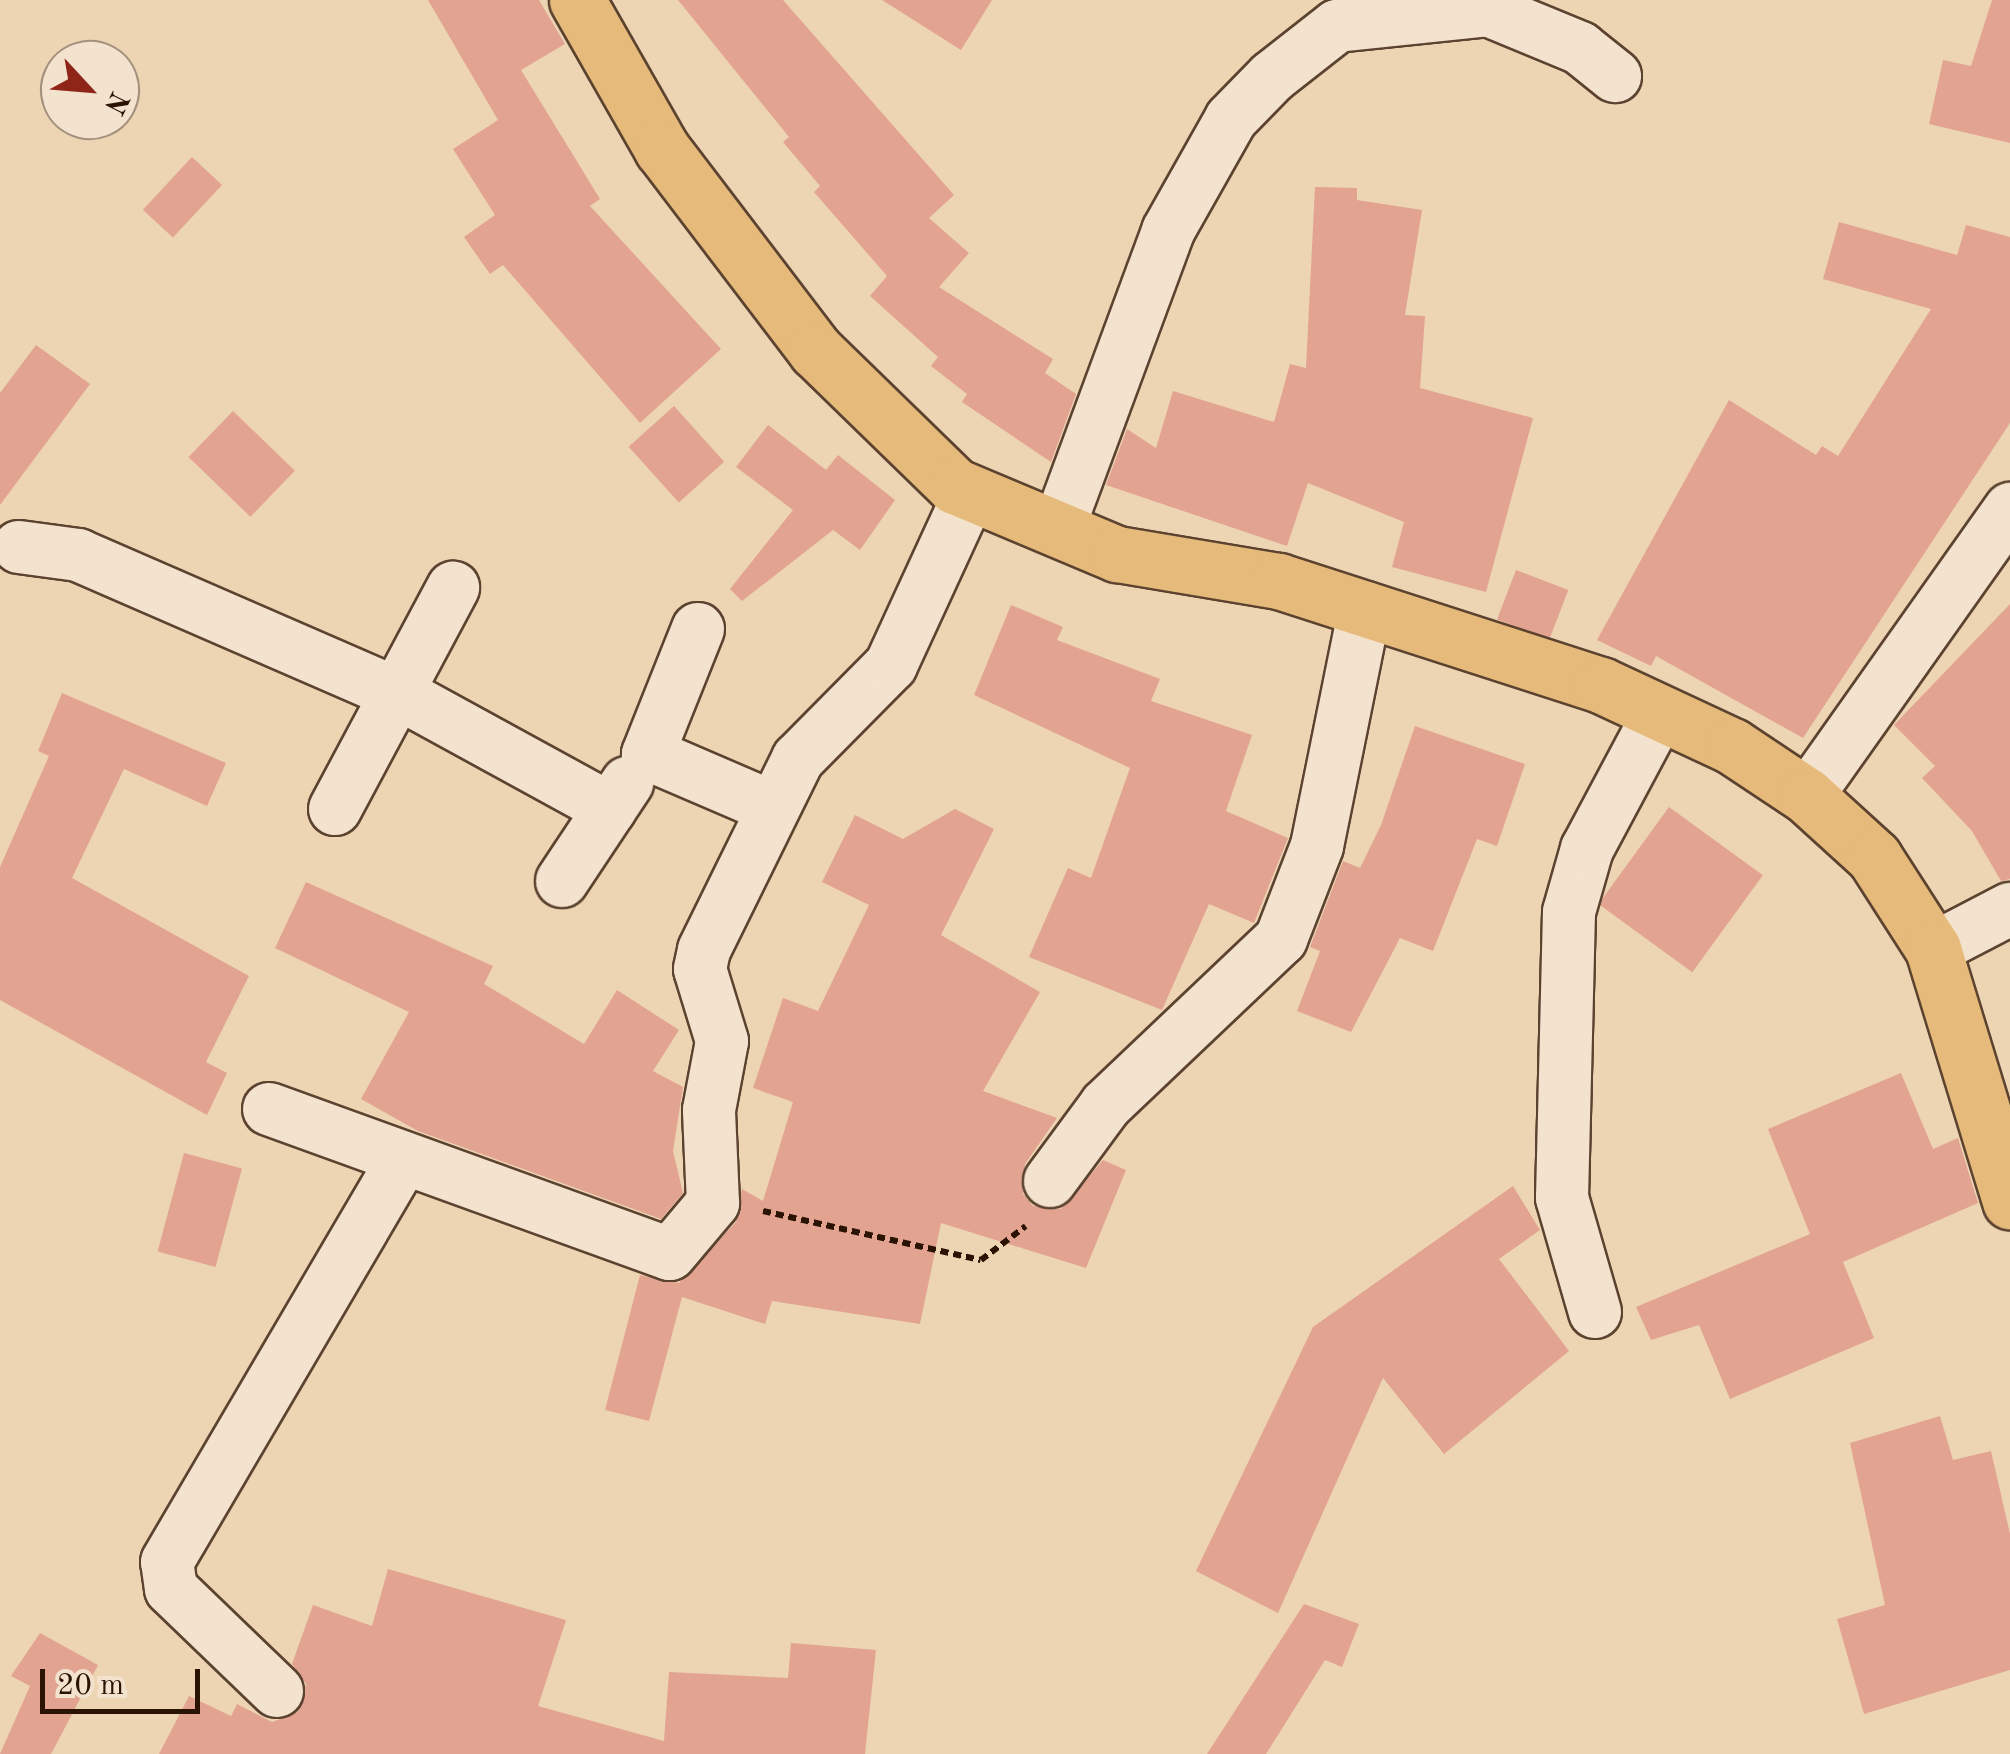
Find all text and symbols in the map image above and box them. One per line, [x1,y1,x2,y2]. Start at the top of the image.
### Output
north arrow [40,40,140,140]
text: N [98,87,132,118]
scale bar [45,1649,205,1711]
text: 20 m [57,1671,124,1701]

